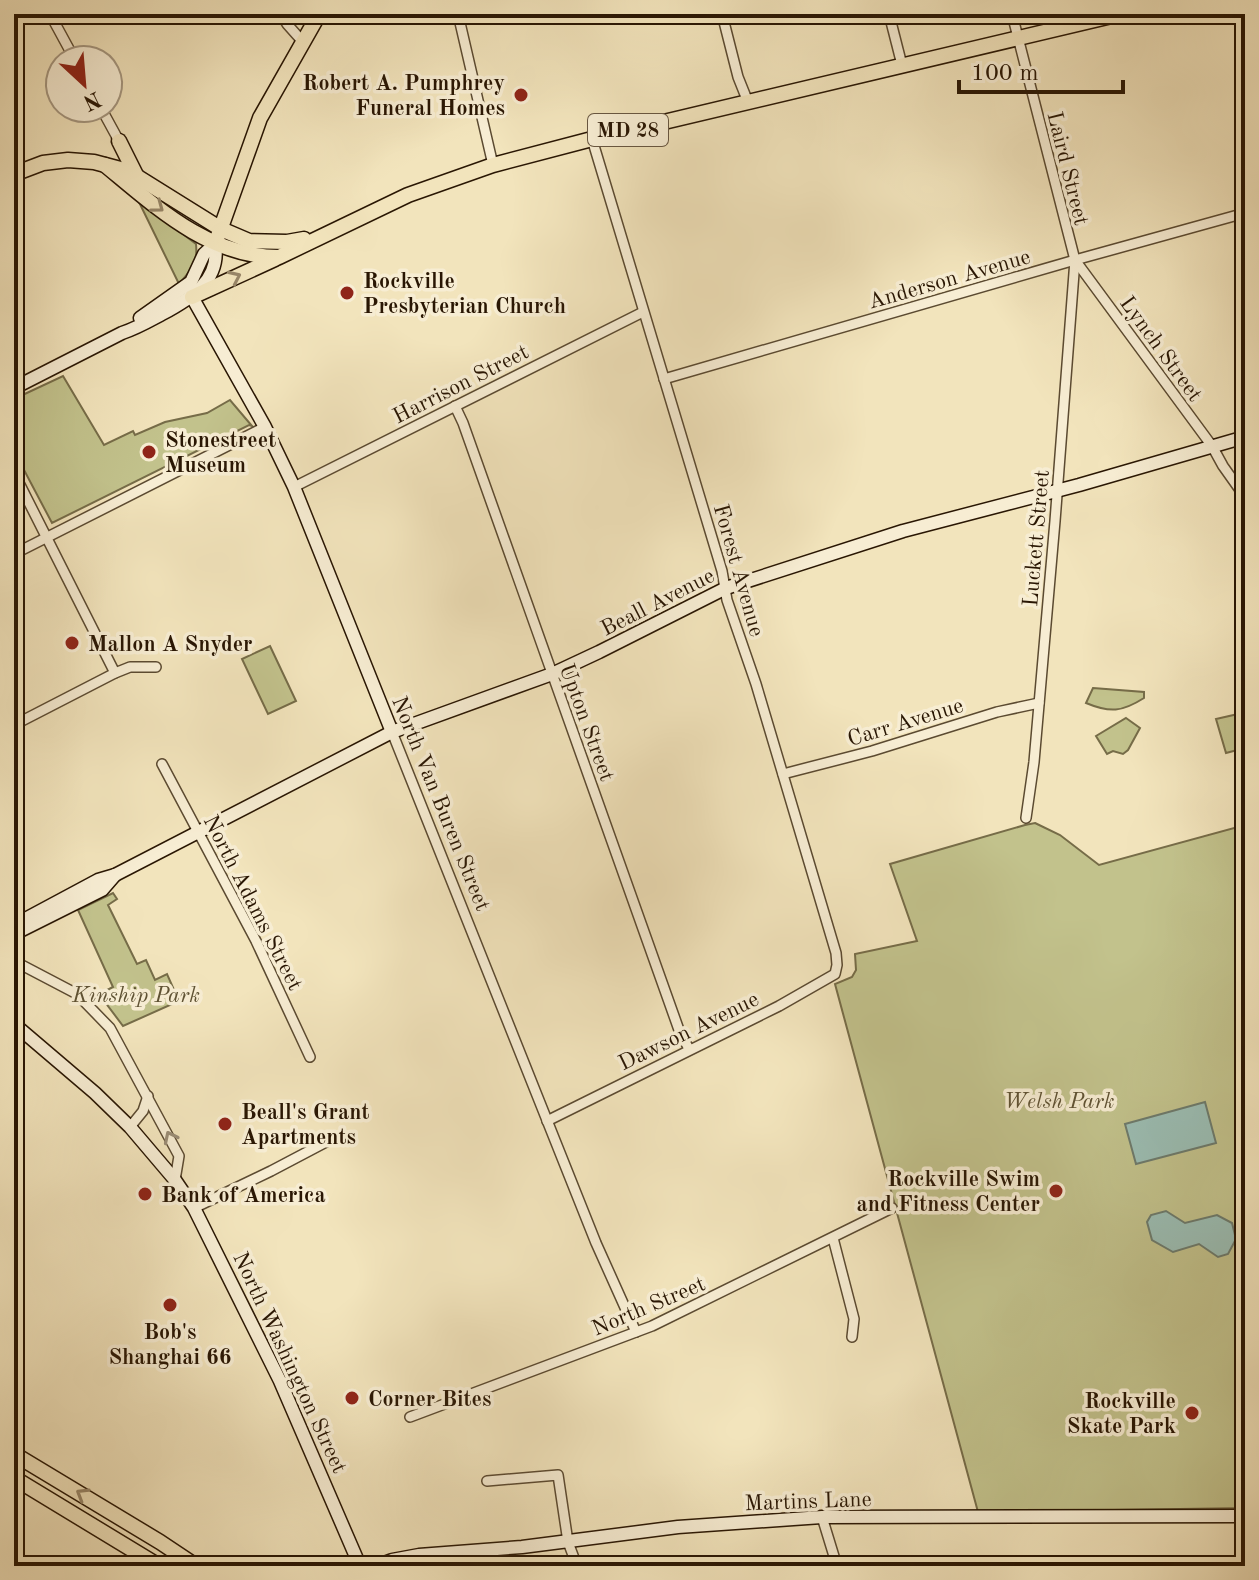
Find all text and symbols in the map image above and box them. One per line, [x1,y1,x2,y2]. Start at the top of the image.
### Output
north arrow [44,44,124,124]
scale bar [959,44,1123,94]
text: 100 m [971,62,1039,86]
place label: Robert A. Pumphrey Funeral Homes [302,73,505,120]
marker: Robert A. Pumphrey Funeral Homes [512,86,530,104]
text: N [79,87,104,114]
street label: Laird Street [1042,109,1092,228]
road number: MD 28 [588,114,668,146]
one-way arrow [149,198,164,212]
street label: Anderson Avenue [866,246,1033,314]
one-way arrow [227,271,242,287]
place label: Rockville Presbyterian Church [363,271,566,318]
marker: Rockville Presbyterian Church [338,284,356,302]
street label: Lynch Street [1115,292,1206,406]
street label: Harrison Street [390,341,532,428]
place label: Stonestreet Museum [165,430,276,477]
marker: Stonestreet Museum [140,443,158,461]
street label: Luckett Street [1020,469,1054,608]
street label: Forest Avenue [709,502,767,639]
street label: Beall Avenue [598,565,718,641]
marker: Mallon A Snyder [63,634,81,652]
place label: Mallon A Snyder [88,634,253,656]
street label: Upton Street [555,661,618,784]
street label: North Van Buren Street [387,693,493,914]
street label: Carr Avenue [845,695,966,751]
street label: North Adams Street [199,812,306,994]
park label: Kinship Park [71,985,200,1007]
street label: Dawson Avenue [615,988,762,1075]
park label: Welsh Park [1003,1091,1115,1113]
place label: Beall's Grant Apartments [241,1102,369,1149]
marker: Beall's Grant Apartments [216,1115,234,1133]
one-way arrow [164,1130,179,1145]
place label: Rockville Swim and Fitness Center [857,1169,1040,1216]
marker: Rockville Swim and Fitness Center [1047,1182,1065,1200]
marker: Bank of America [136,1185,154,1203]
place label: Bank of America [161,1185,326,1207]
street label: North Washington Street [228,1249,350,1477]
street label: North Street [589,1273,709,1341]
marker: Bob's Shanghai 66 [161,1296,179,1314]
place label: Bob's Shanghai 66 [108,1322,232,1369]
marker: Corner Bites [343,1389,361,1407]
place label: Corner Bites [368,1389,491,1411]
place label: Rockville Skate Park [1067,1391,1176,1438]
marker: Rockville Skate Park [1183,1404,1201,1422]
one-way arrow [76,1488,91,1504]
street label: Martins Lane [744,1489,872,1515]

